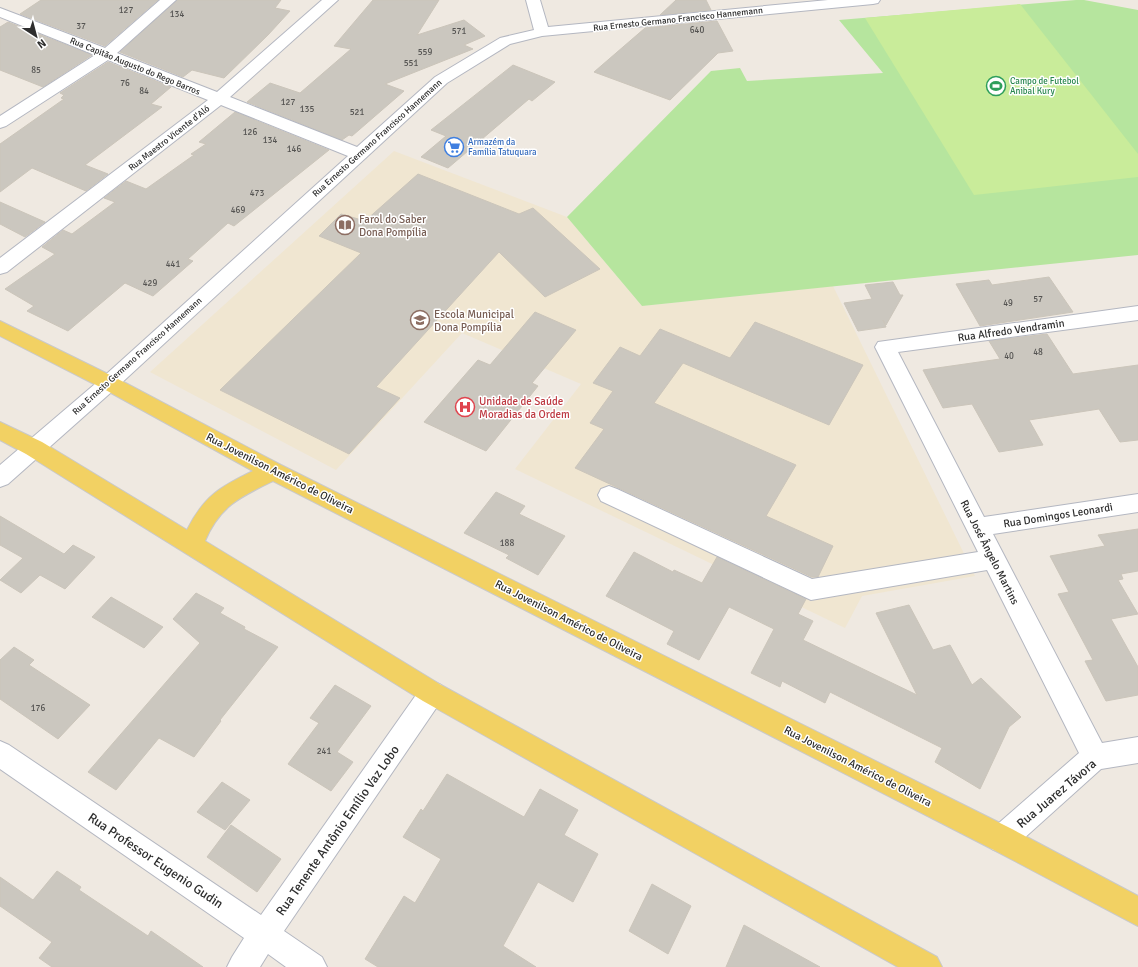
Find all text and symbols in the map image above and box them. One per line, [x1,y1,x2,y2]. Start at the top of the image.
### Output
house number: 127 [119,5,133,16]
street label: Rua Ernesto Germano Francisco Hannemann [593,5,763,34]
house number: 134 [170,9,184,20]
north arrow [16,16,56,56]
house number: 37 [76,21,86,32]
house number: 640 [690,25,704,36]
house number: 571 [452,26,466,37]
street label: Rua Capitão Augusto do Rego Barros [68,35,202,98]
text: N [35,36,49,51]
house number: 559 [418,47,432,58]
house number: 551 [404,58,418,69]
house number: 85 [31,65,41,76]
sports icon: Campo de Futebol Anibal Kury [985,75,1007,97]
place label: Campo de Futebol Anibal Kury [1010,76,1079,97]
street label: Rua Ernesto Germano Francisco Hannemann [310,77,444,199]
house number: 76 [120,78,130,89]
house number: 84 [139,86,149,97]
house number: 127 [281,97,295,108]
street label: Rua Maestro Vicente d'Aló [127,103,212,173]
house number: 135 [300,104,314,115]
house number: 521 [350,107,364,118]
house number: 126 [243,127,257,138]
house number: 134 [263,135,277,146]
supermarket icon: Armazém da Família Tatuquara [443,136,465,158]
place label: Armazém da Família Tatuquara [468,137,537,158]
house number: 146 [287,144,301,155]
house number: 473 [250,188,264,199]
house number: 469 [231,205,245,216]
place label: Farol do Saber Dona Pompília [359,213,427,239]
library icon: Farol do Saber Dona Pompília [334,214,356,236]
house number: 441 [166,259,180,270]
house number: 429 [143,278,157,289]
house number: 57 [1033,294,1043,305]
street label: Rua Ernesto Germano Francisco Hannemann [70,295,204,417]
house number: 49 [1003,298,1013,309]
place label: Escola Municipal Dona Pompília [434,308,514,334]
school or university icon: Escola Municipal Dona Pompília [409,309,431,331]
street label: Rua Alfredo Vendramin [957,317,1065,344]
house number: 48 [1033,347,1043,358]
house number: 40 [1004,351,1014,362]
place label: Unidade de Saúde Moradias da Ordem [479,395,570,421]
hospital icon: Unidade de Saúde Moradias da Ordem [454,396,476,418]
street label: Rua Jovenilson Américo de Oliveira [204,430,356,517]
street label: Rua José Ângelo Martins [958,497,1023,607]
street label: Rua Domingos Leonardi [1002,500,1114,531]
house number: 188 [500,538,514,549]
street label: Rua Jovenilson Américo de Oliveira [493,577,645,664]
house number: 176 [31,703,45,714]
street label: Rua Jovenilson Américo de Oliveira [782,723,934,810]
street label: Rua Tenente Antônio Emílio Vaz Lobo [273,742,403,919]
house number: 241 [317,746,331,757]
street label: Rua Juarez Távora [1014,756,1100,832]
street label: Rua Professor Eugenio Gudin [85,810,226,912]

